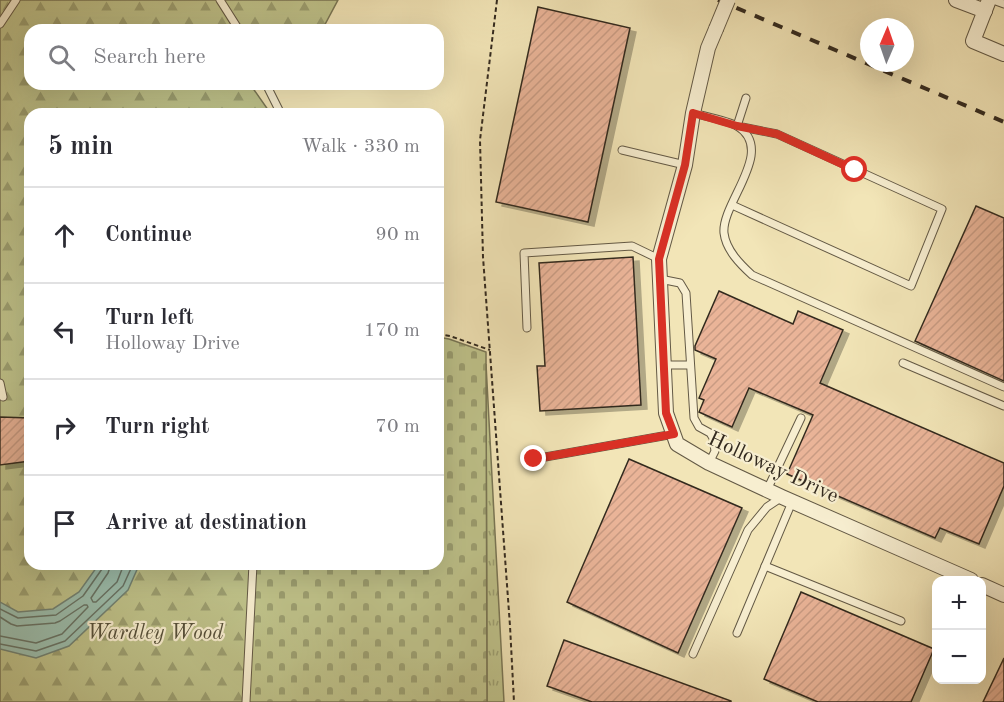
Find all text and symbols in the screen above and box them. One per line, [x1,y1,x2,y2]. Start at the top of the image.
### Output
north arrow [860,18,914,72]
search box [24,24,444,90]
icon: search [45,41,78,74]
text: Search here [93,46,206,68]
text: 5 min [48,134,113,160]
text: Walk · 330 m [301,137,420,157]
route start [841,156,867,182]
icon: ahead [48,219,81,252]
text: Continue [105,224,192,246]
text: 90 m [375,225,420,245]
text: Turn left [105,307,194,329]
icon: left [48,315,81,348]
text: 170 m [364,321,420,341]
text: Holloway Drive [105,334,240,354]
icon: right [48,411,81,444]
text: Turn right [105,416,209,438]
text: 70 m [375,417,420,437]
street label: Holloway Drive [704,429,842,507]
route end [520,445,546,471]
icon: arrive [48,507,81,540]
text: Arrive at destination [105,512,307,534]
map controls [932,576,986,684]
button: + [932,576,986,630]
park label: Wardley Wood [87,623,224,644]
button: − [932,630,986,684]

